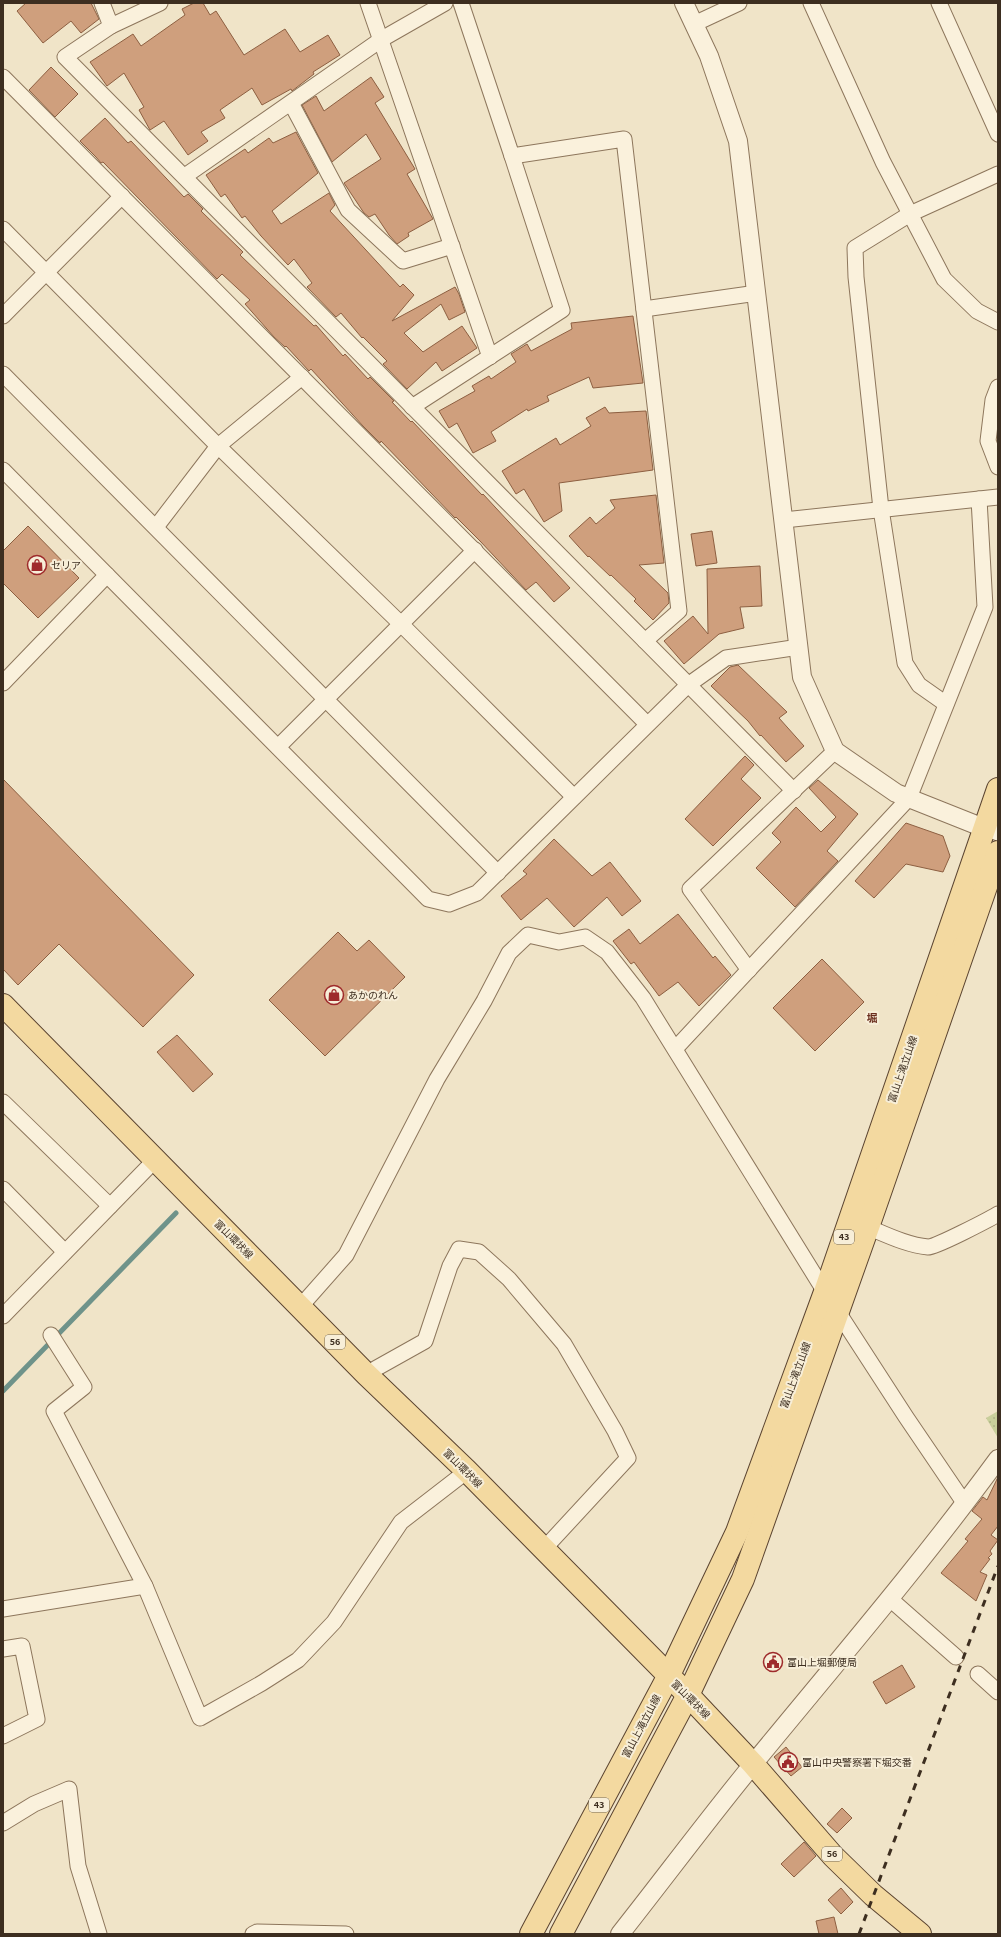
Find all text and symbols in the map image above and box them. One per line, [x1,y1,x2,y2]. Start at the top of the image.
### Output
shop icon: セリア [26,554,48,576]
place label: セリア [51,557,81,572]
shop icon: あかのれん [323,984,345,1006]
place label: あかのれん [348,987,398,1002]
district label: 堀 [867,1009,878,1025]
street label: 富山上滝立山線 [883,1033,920,1104]
street label: 富山環状線 [211,1216,257,1262]
road number: 43 [834,1230,854,1244]
road number: 56 [325,1335,345,1349]
street label: 富山上滝立山線 [776,1339,814,1410]
street label: 富山環状線 [440,1445,486,1491]
public building icon: 富山上堀郵便局 [762,1651,784,1673]
place label: 富山上堀郵便局 [787,1654,857,1669]
street label: 富山環状線 [668,1676,714,1722]
street label: 富山上滝立山線 [618,1691,664,1760]
public building icon: 富山中央警察署下堀交番 [777,1751,799,1773]
place label: 富山中央警察署下堀交番 [802,1754,912,1769]
road number: 43 [589,1798,609,1812]
road number: 56 [822,1847,842,1861]

